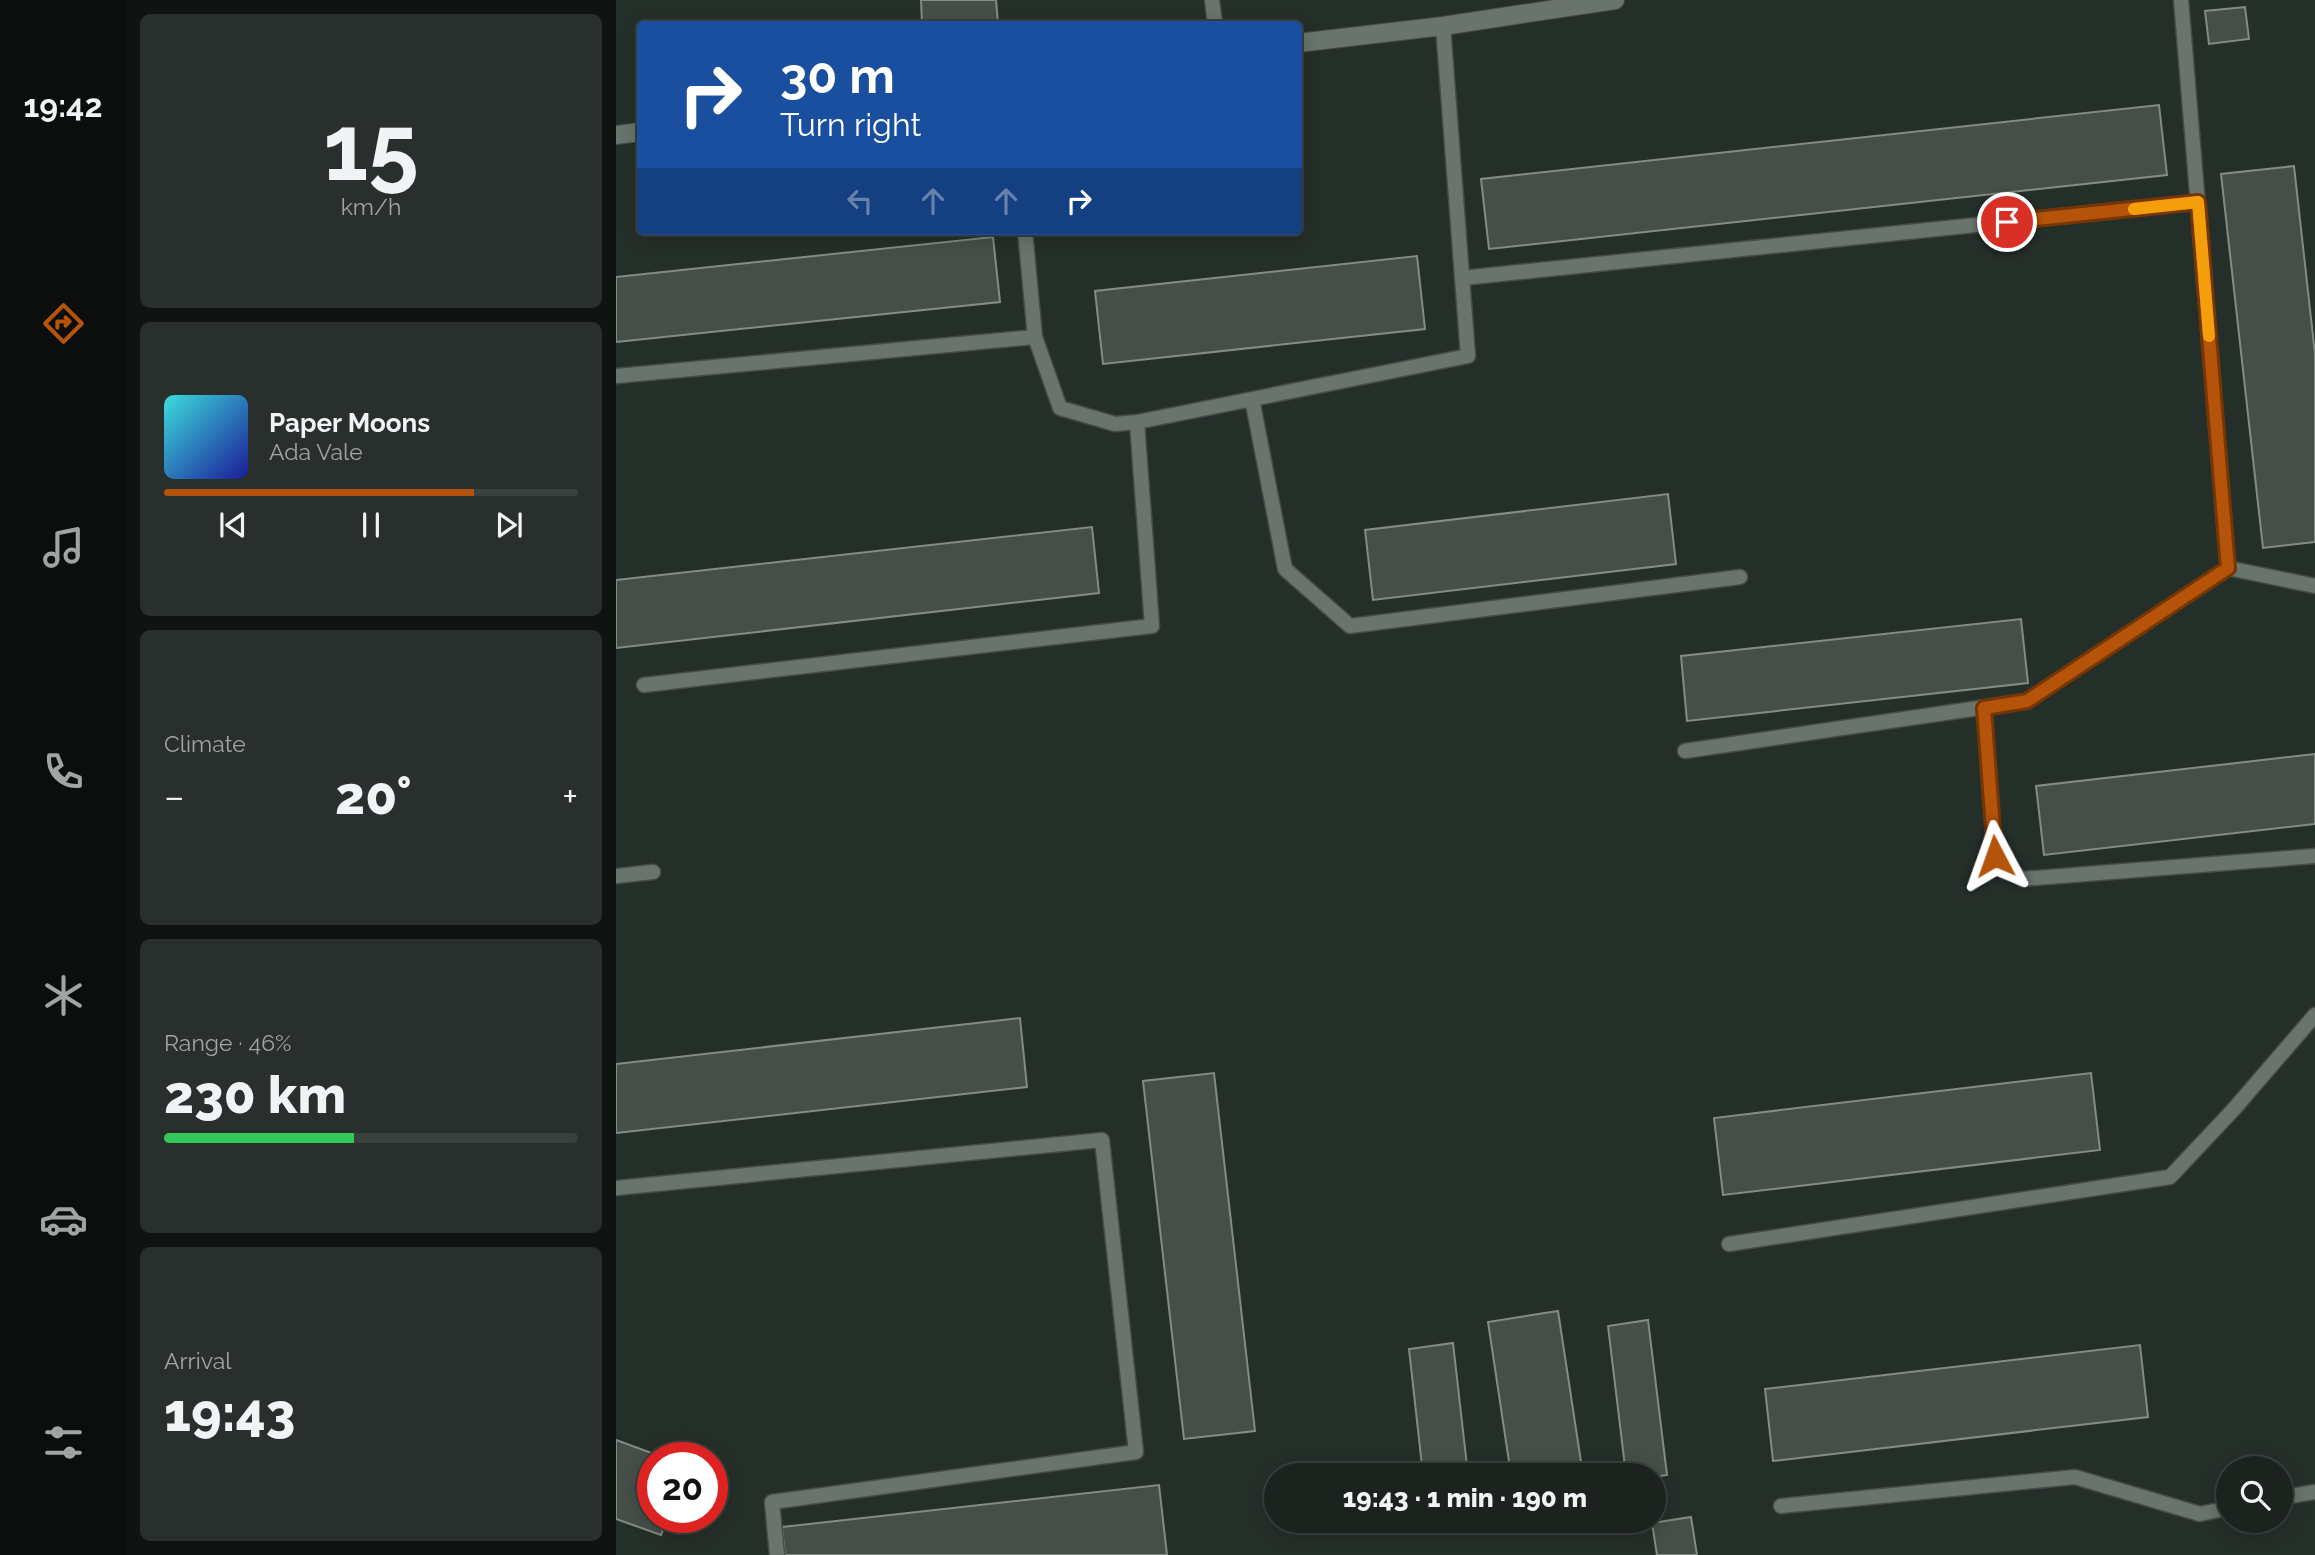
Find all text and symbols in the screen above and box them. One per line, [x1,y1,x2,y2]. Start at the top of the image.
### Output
text: 30 m [780,47,895,104]
icon: right [665,49,756,140]
text: 19:42 [24,87,102,124]
text: 15 [323,94,419,201]
text: Turn right [780,106,921,143]
icon: left [841,182,879,220]
icon: ahead [914,182,952,220]
icon: ahead [987,182,1025,220]
icon: right [1060,182,1098,220]
pin [1977,192,2037,252]
text: km/h [341,193,401,220]
icon: arrive [1988,203,2026,241]
icon: directions [39,299,88,348]
text: Paper Moons [269,408,430,438]
text: Ada Vale [269,438,363,465]
icon: previous [214,506,252,544]
icon: pause [352,506,390,544]
icon: next [490,506,528,544]
icon: music [39,523,88,572]
text: Climate [164,730,246,757]
icon: phone [39,747,88,796]
text: 20° [335,765,412,826]
text: − [164,774,184,819]
text: + [562,774,578,819]
position arrow [1958,819,2032,893]
icon: climate [39,971,88,1020]
text: Range · 46% [164,1029,291,1056]
text: 230 km [164,1064,346,1125]
icon: car [39,1195,88,1244]
text: Arrival [164,1347,231,1374]
text: 19:43 [164,1382,295,1443]
icon: filters [39,1418,88,1467]
speed limit sign: 20 [637,1442,728,1533]
map controls [2216,1456,2293,1533]
button: search [2216,1456,2293,1533]
text: 19:43 · 1 min · 190 m [1343,1483,1587,1513]

